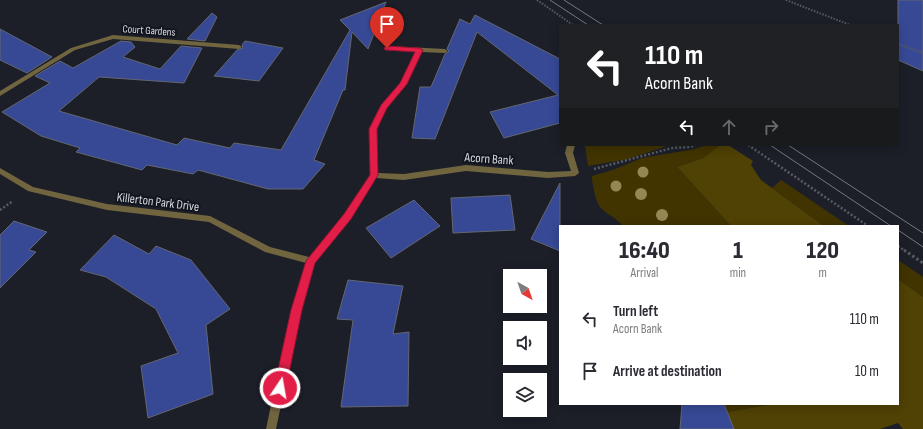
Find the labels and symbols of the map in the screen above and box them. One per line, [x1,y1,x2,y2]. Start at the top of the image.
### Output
pin [370,7.0,404,48]
street label: Court Gardens [122,22,176,39]
street label: Acorn Bank [463,149,514,169]
street label: Killerton Park Drive [116,189,200,215]
north arrow [503,269,547,313]
position arrow [259,367,301,409]

